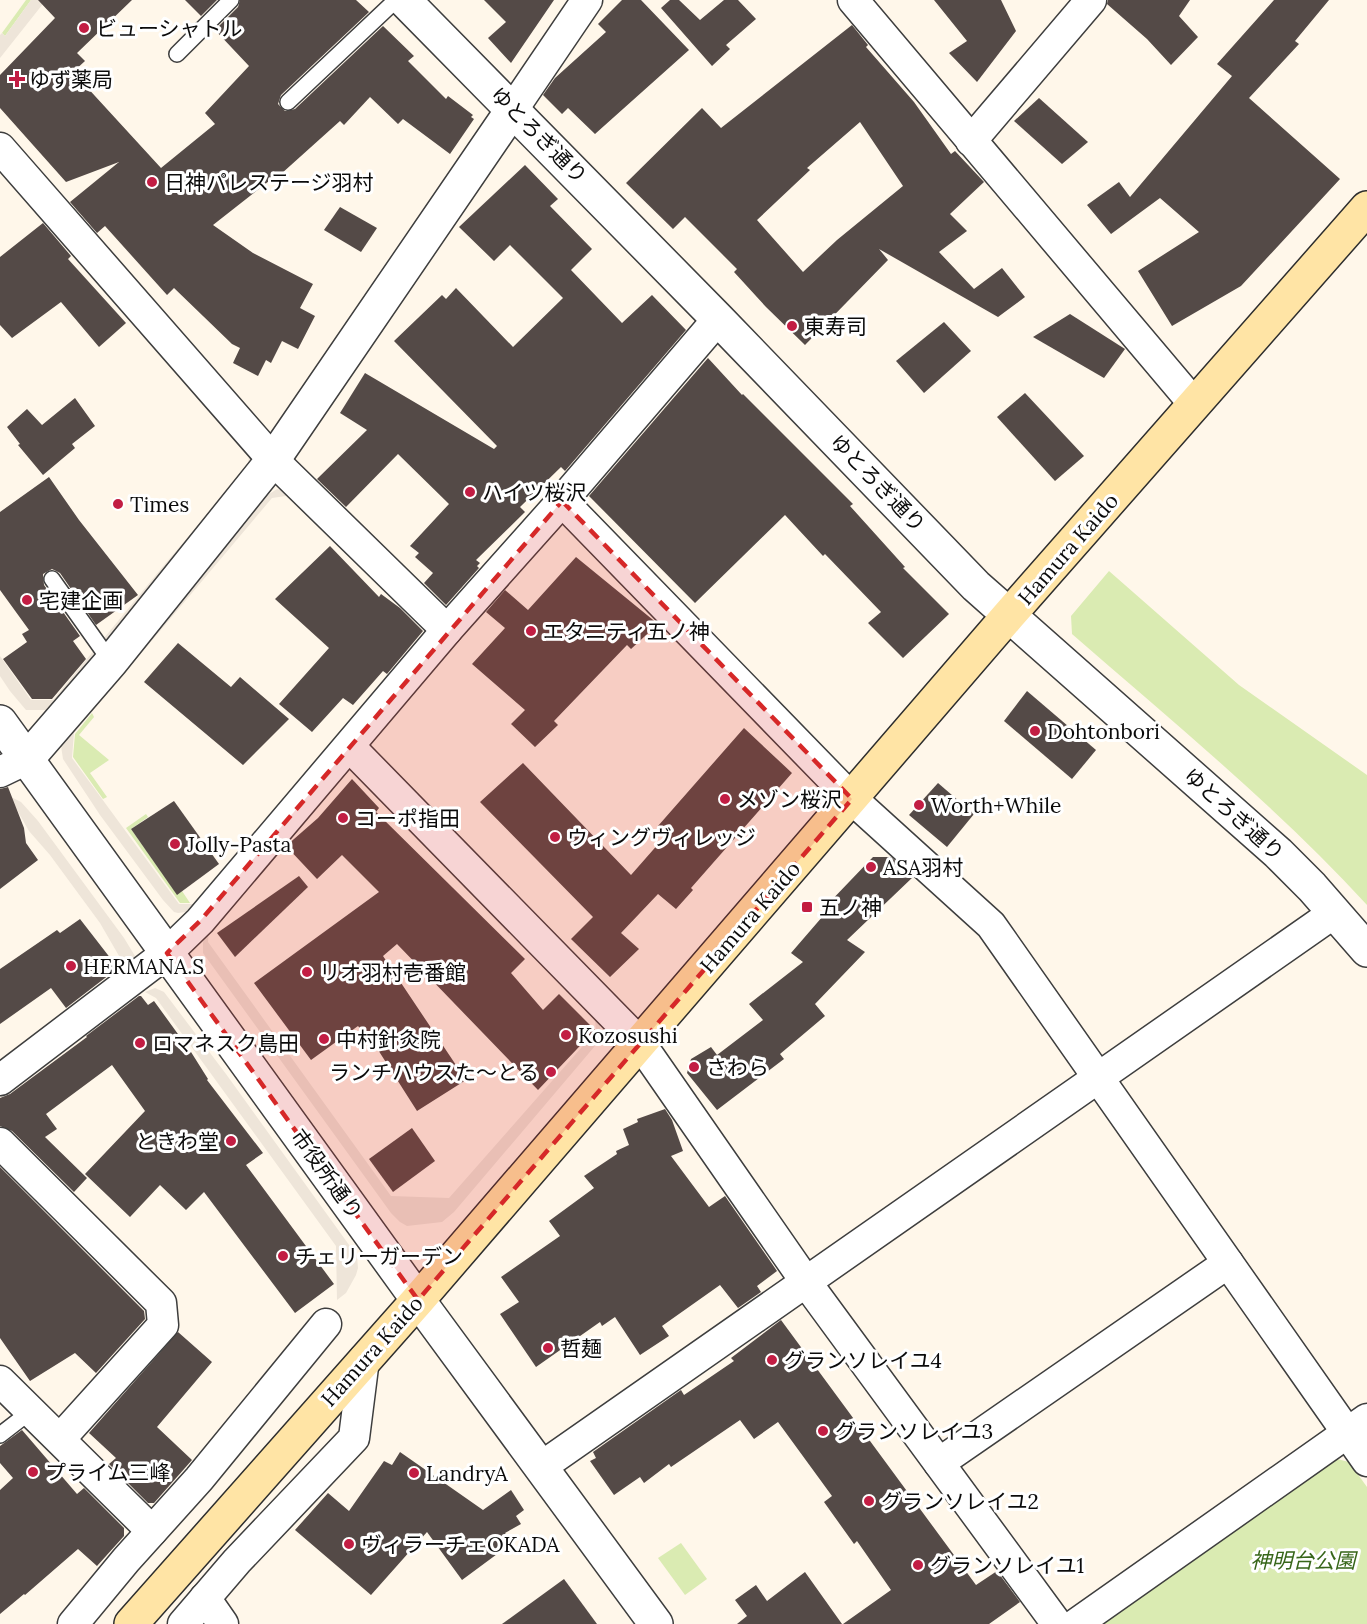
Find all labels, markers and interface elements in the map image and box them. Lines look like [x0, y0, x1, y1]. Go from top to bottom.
place label: ビューシャトル [96, 15, 243, 42]
marker: ビューシャトル [77, 21, 91, 35]
place label: ゆず薬局 [29, 66, 113, 93]
marker: ゆず薬局 [10, 72, 24, 86]
street label: ゆとろぎ通り [485, 81, 593, 189]
place label: 日神パレステージ羽村 [164, 169, 374, 196]
marker: 日神パレステージ羽村 [145, 175, 159, 189]
place label: 東寿司 [804, 313, 867, 340]
marker: 東寿司 [785, 319, 799, 333]
street label: ゆとろぎ通り [825, 428, 931, 538]
place label: ハイツ桜沢 [482, 479, 587, 506]
marker: ハイツ桜沢 [463, 485, 477, 499]
street label: Hamura Kaido [1012, 487, 1124, 611]
place label: Times [130, 491, 189, 518]
marker: Times [111, 497, 125, 511]
place label: 宅建企画 [39, 587, 123, 614]
marker: 宅建企画 [20, 593, 34, 607]
place label: エタニティ五ノ神 [543, 618, 710, 645]
marker: エタニティ五ノ神 [524, 624, 538, 638]
place label: Dohtonbori [1047, 718, 1160, 745]
marker: Dohtonbori [1028, 724, 1042, 738]
street label: ゆとろぎ通り [1178, 762, 1290, 866]
place label: メゾン桜沢 [737, 786, 842, 813]
marker: メゾン桜沢 [718, 792, 732, 806]
place label: Worth+While [931, 792, 1061, 819]
marker: Worth+While [912, 798, 926, 812]
place label: コーポ指田 [355, 805, 460, 832]
marker: コーポ指田 [336, 811, 350, 825]
place label: ウィングヴィレッジ [567, 824, 756, 851]
marker: ウィングヴィレッジ [548, 830, 562, 844]
place label: Jolly-Pasta [186, 831, 292, 858]
marker: Jolly-Pasta [168, 837, 182, 851]
place label: ASA羽村 [882, 854, 963, 881]
street label: Hamura Kaido [694, 855, 806, 979]
marker: ASA羽村 [864, 860, 878, 874]
place label: 五ノ神 [819, 894, 882, 921]
marker: 五ノ神 [800, 900, 814, 914]
place label: HERMANA.S [83, 953, 204, 980]
marker: HERMANA.S [64, 959, 78, 973]
place label: リオ羽村壱番館 [319, 959, 466, 986]
marker: リオ羽村壱番館 [300, 965, 314, 979]
place label: Kozosushi [578, 1022, 678, 1049]
place label: 中村針灸院 [336, 1026, 441, 1053]
marker: Kozosushi [559, 1028, 573, 1042]
place label: ロマネスク島田 [152, 1030, 299, 1057]
marker: 中村針灸院 [317, 1032, 331, 1046]
marker: ロマネスク島田 [133, 1036, 147, 1050]
place label: さわら [706, 1054, 769, 1081]
place label: ランチハウスた〜とる [329, 1059, 539, 1086]
marker: さわら [687, 1060, 701, 1074]
marker: ランチハウスた〜とる [544, 1065, 558, 1079]
street label: 市役所通り [285, 1124, 369, 1224]
place label: ときわ堂 [135, 1128, 219, 1155]
marker: ときわ堂 [224, 1134, 238, 1148]
place label: チェリーガーデン [295, 1243, 463, 1270]
marker: チェリーガーデン [276, 1249, 290, 1263]
street label: Hamura Kaido [315, 1290, 429, 1412]
place label: 哲麺 [560, 1335, 602, 1362]
marker: 哲麺 [541, 1341, 555, 1355]
place label: グランソレイユ4 [784, 1347, 942, 1374]
marker: グランソレイユ4 [765, 1353, 779, 1367]
place label: グランソレイユ3 [835, 1418, 993, 1445]
marker: グランソレイユ3 [816, 1424, 830, 1438]
place label: プライム三峰 [45, 1459, 171, 1486]
place label: LandryA [426, 1460, 508, 1487]
marker: プライム三峰 [26, 1465, 40, 1479]
marker: LandryA [407, 1466, 421, 1480]
place label: グランソレイユ2 [881, 1488, 1039, 1515]
marker: グランソレイユ2 [862, 1494, 876, 1508]
place label: ヴィラーチェOKADA [361, 1531, 560, 1558]
marker: ヴィラーチェOKADA [342, 1537, 356, 1551]
park label: 神明台公園 [1251, 1547, 1358, 1574]
place label: グランソレイユ1 [930, 1552, 1084, 1579]
marker: グランソレイユ1 [911, 1558, 925, 1572]

